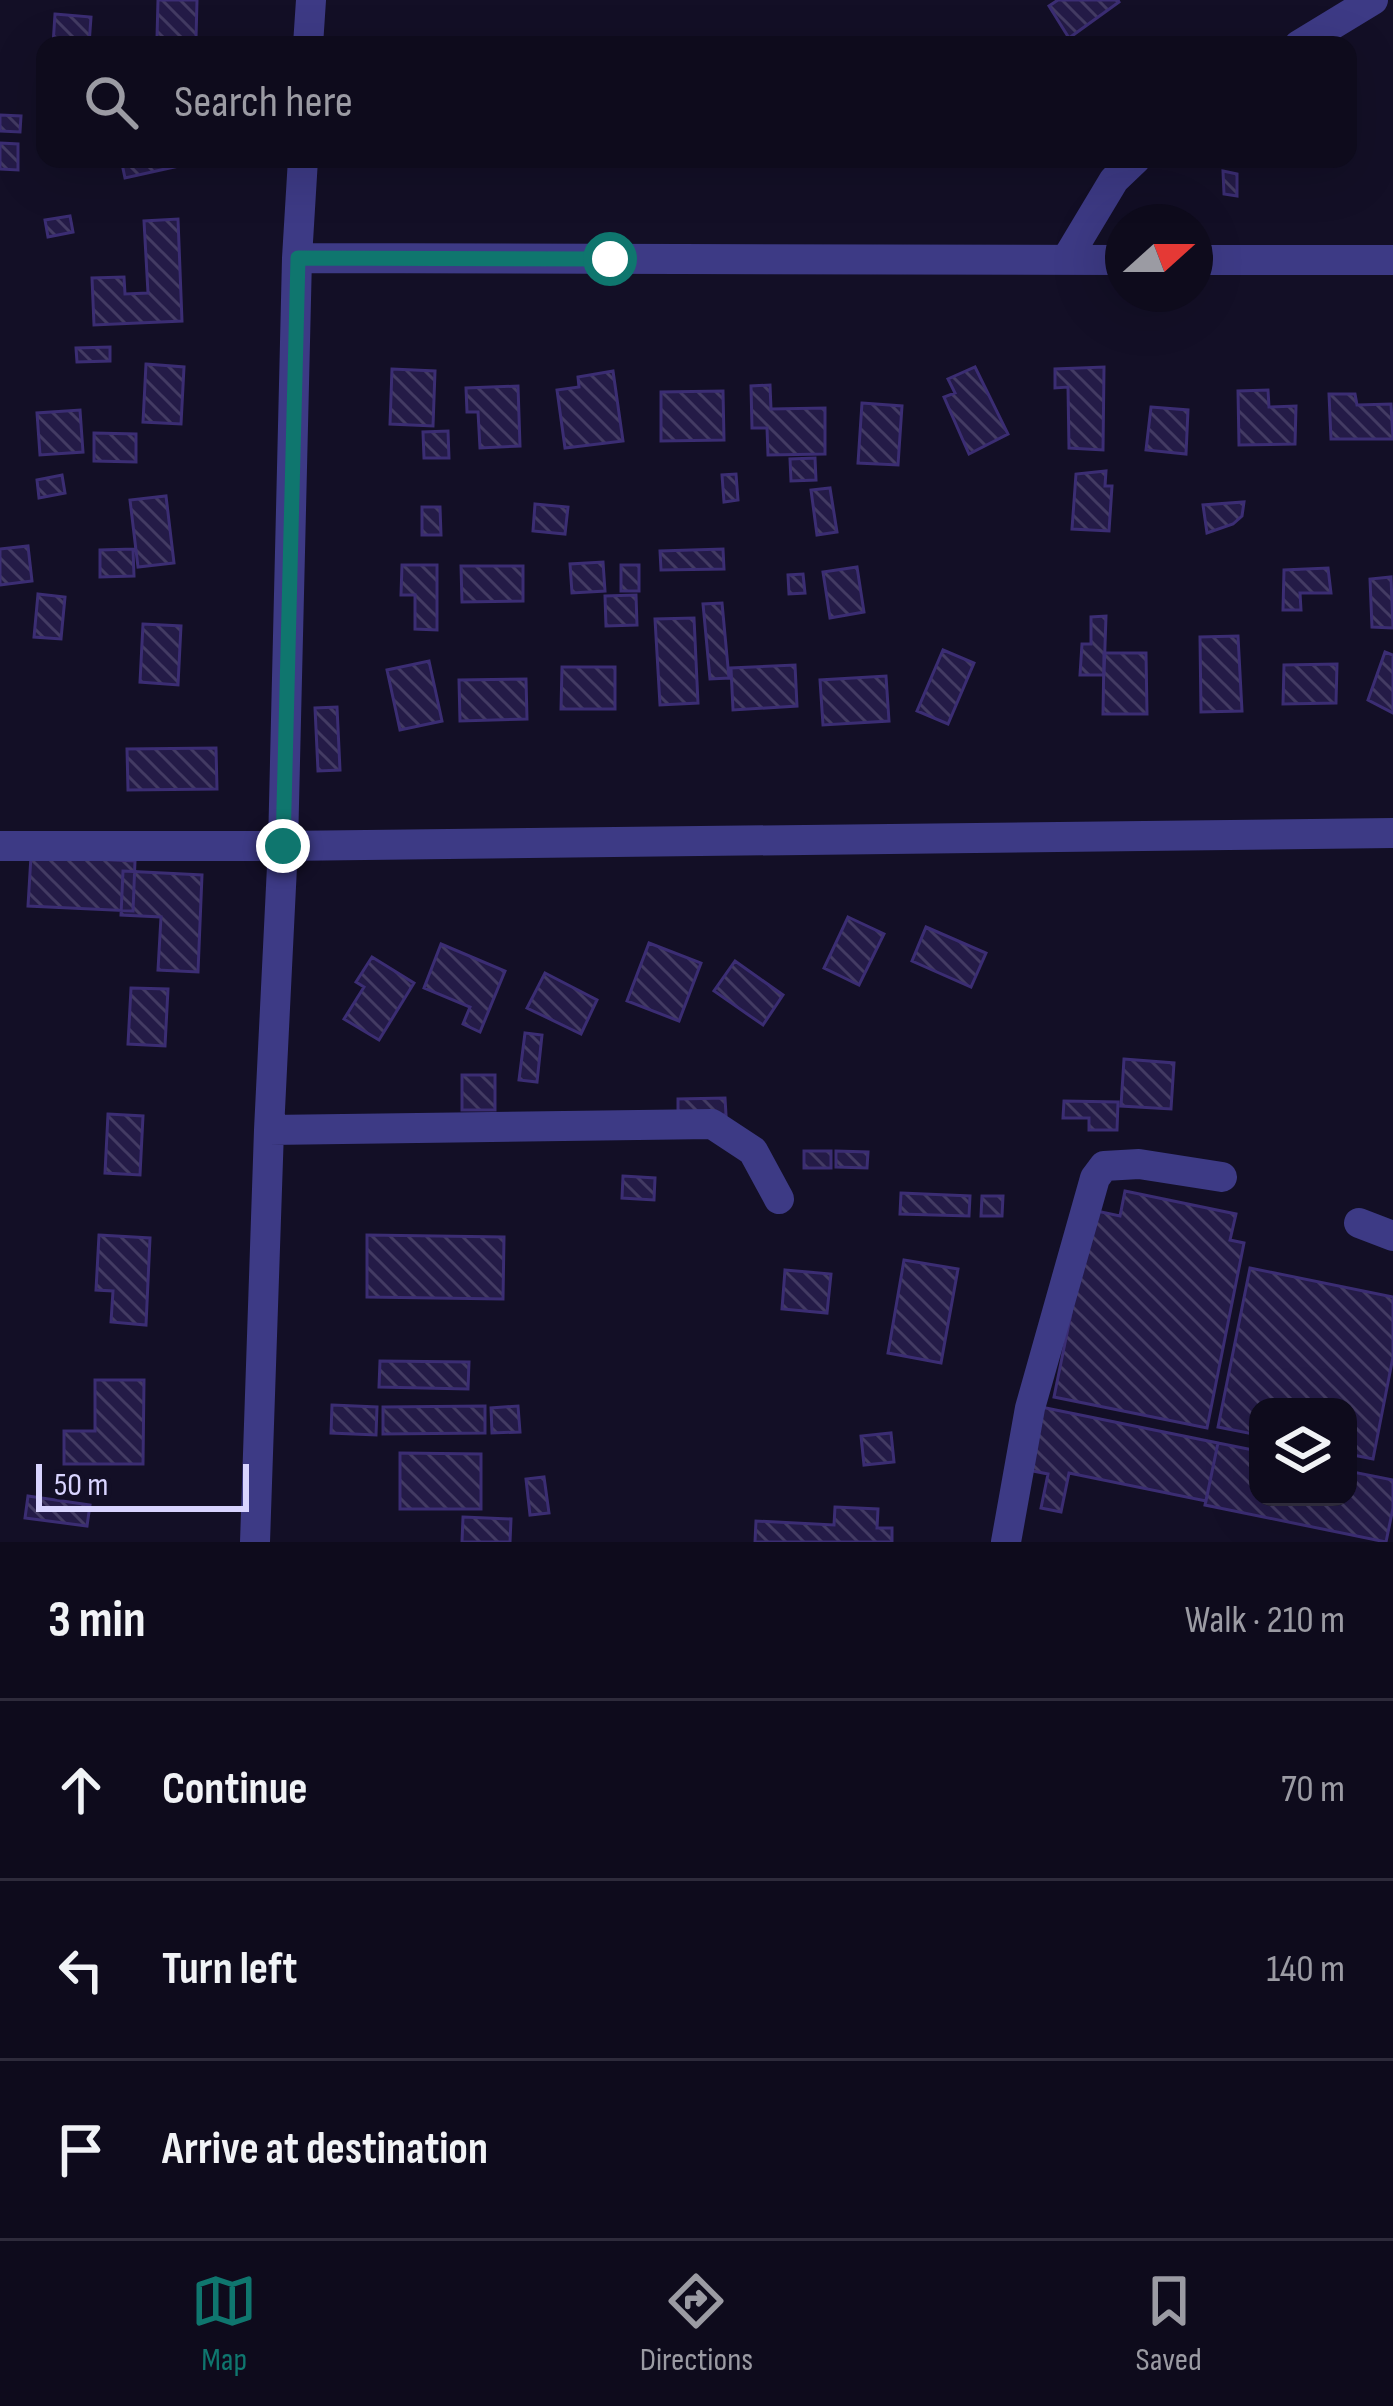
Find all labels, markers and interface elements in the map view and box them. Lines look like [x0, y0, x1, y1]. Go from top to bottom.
search box [36, 36, 1357, 168]
icon: search [78, 69, 144, 135]
text: Search here [174, 75, 353, 130]
north arrow [1105, 204, 1213, 312]
route start [583, 232, 637, 286]
route end [256, 819, 310, 873]
map controls [1249, 1398, 1357, 1506]
button: layers [1249, 1398, 1357, 1506]
scale bar [36, 1458, 249, 1511]
text: 50 m [54, 1465, 108, 1505]
text: 3 min [48, 1590, 146, 1651]
text: Walk · 210 m [1185, 1597, 1345, 1644]
icon: ahead [48, 1757, 114, 1823]
text: Continue [162, 1762, 308, 1817]
text: 70 m [1281, 1766, 1345, 1813]
icon: left [48, 1937, 114, 2003]
text: Turn left [162, 1942, 297, 1997]
text: 140 m [1266, 1946, 1345, 1993]
icon: arrive [48, 2117, 114, 2183]
text: Arrive at destination [162, 2122, 488, 2177]
tab: Map [191, 2268, 257, 2380]
tab: Directions [640, 2268, 753, 2380]
tab: Saved [1136, 2268, 1202, 2380]

